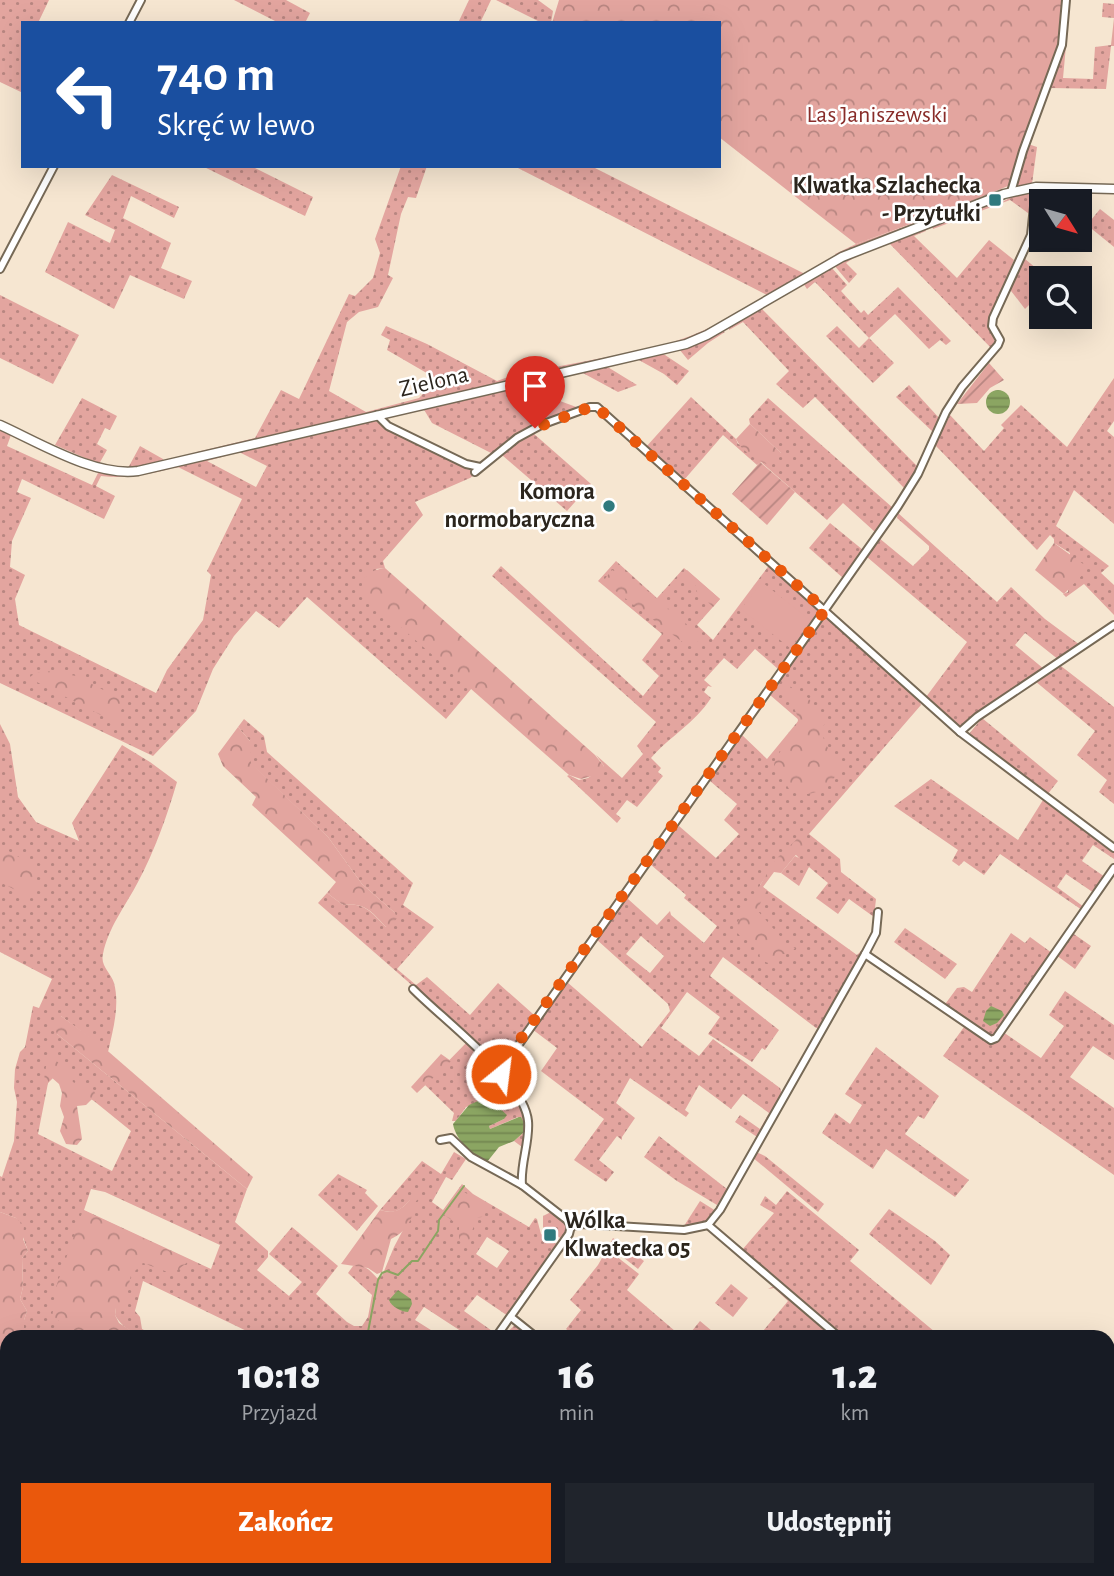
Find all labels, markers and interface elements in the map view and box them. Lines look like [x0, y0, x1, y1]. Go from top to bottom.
icon: left [42, 49, 133, 140]
text: 740 m [157, 51, 275, 100]
park label: Las Janiszewski [806, 103, 948, 127]
text: Skręć w lewo [157, 109, 315, 141]
place label: Klwatka Szlachecka - Przytułki [792, 174, 981, 226]
north arrow [1029, 189, 1092, 252]
map controls [1029, 189, 1092, 329]
marker: Klwatka Szlachecka - Przytułki [987, 192, 1003, 208]
button: search [1029, 266, 1092, 329]
pin [505, 356, 565, 428]
street label: Zielona [397, 362, 471, 402]
icon: arrive [516, 367, 554, 405]
place label: Komora normobaryczna [444, 480, 595, 532]
marker: Komora normobaryczna [601, 498, 617, 514]
position arrow [464, 1037, 538, 1111]
place label: Wólka Klwatecka 05 [564, 1209, 690, 1261]
marker: Wólka Klwatecka 05 [542, 1227, 558, 1243]
text: 10:18 [238, 1354, 321, 1396]
text: 16 [559, 1354, 595, 1396]
text: 1.2 [832, 1354, 877, 1396]
text: Przyjazd [241, 1402, 317, 1425]
text: min [559, 1402, 595, 1425]
text: km [840, 1402, 869, 1425]
button: Zakończ [21, 1483, 551, 1563]
button: Udostępnij [565, 1483, 1094, 1563]

